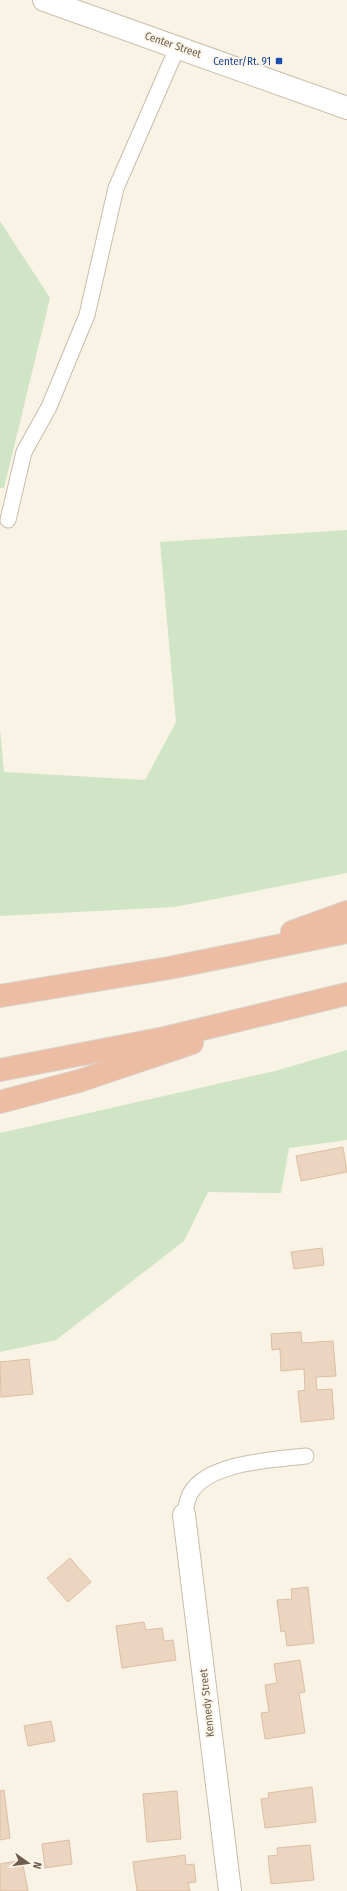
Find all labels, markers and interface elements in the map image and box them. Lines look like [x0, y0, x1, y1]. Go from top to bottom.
street label: Center Street [143, 29, 203, 61]
place label: Center/Rt. 91 [213, 55, 271, 68]
marker: Center/Rt. 91 [274, 56, 284, 66]
street label: Kennedy Street [197, 1668, 217, 1738]
north arrow [8, 1843, 48, 1883]
text: N [30, 1861, 44, 1870]

